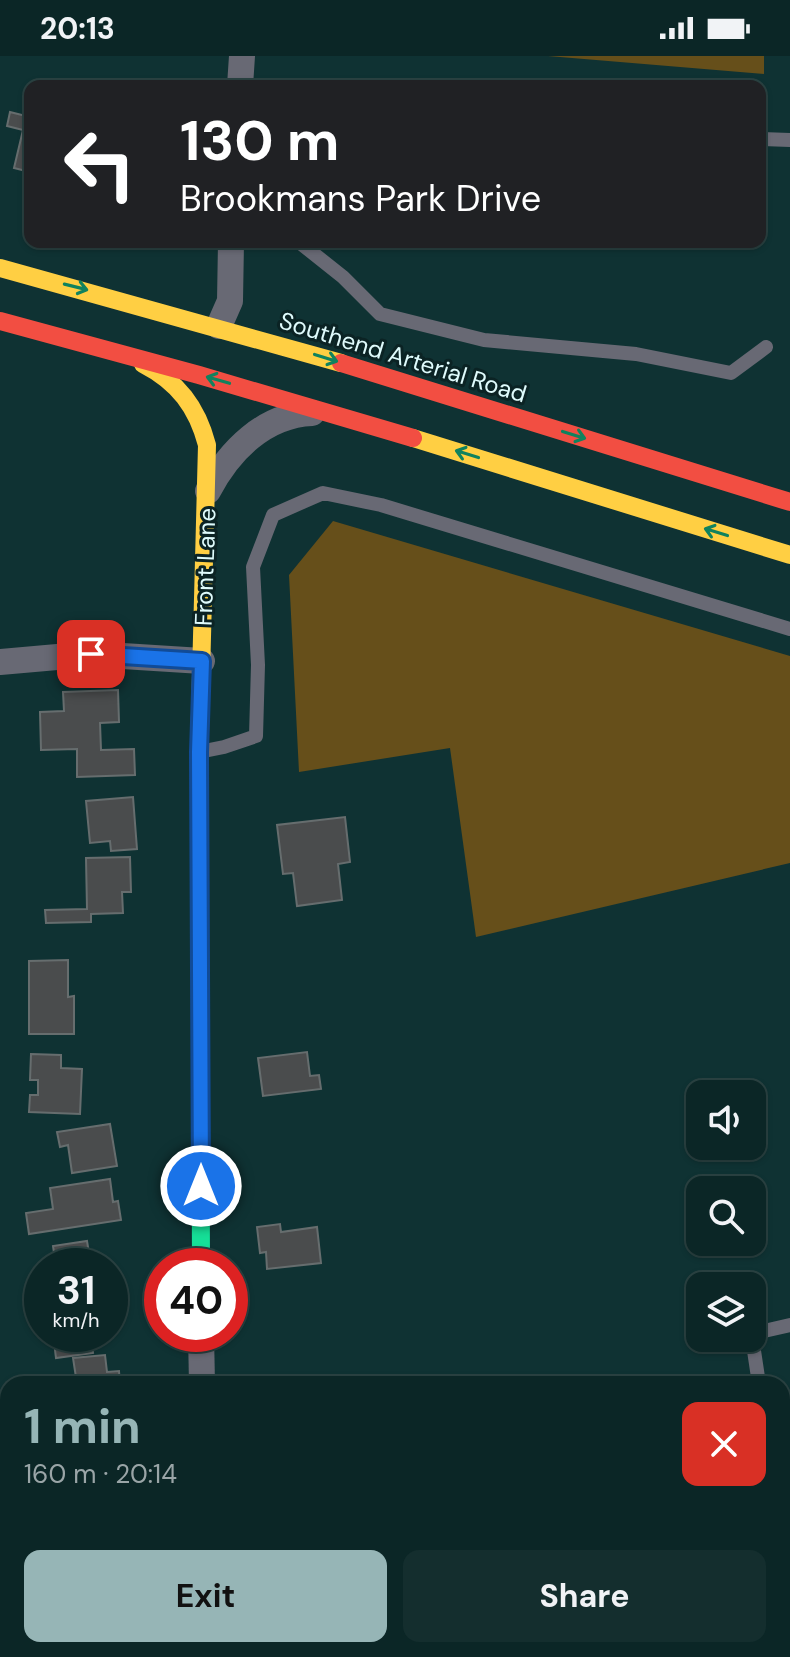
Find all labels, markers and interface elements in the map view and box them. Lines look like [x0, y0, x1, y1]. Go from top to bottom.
text: 20:13 [40, 9, 115, 48]
text: 130 m [180, 104, 339, 177]
icon: left [48, 112, 152, 216]
text: Brookmans Park Drive [180, 175, 541, 222]
one-way arrow [62, 280, 88, 295]
street label: Southend Arterial Road [276, 305, 530, 409]
one-way arrow [312, 351, 338, 366]
one-way arrow [206, 371, 232, 386]
one-way arrow [561, 429, 586, 443]
one-way arrow [455, 446, 481, 461]
street label: Front Lane [187, 507, 223, 627]
one-way arrow [703, 523, 728, 538]
pin [57, 620, 125, 688]
icon: arrive [69, 632, 113, 676]
map controls [686, 1080, 766, 1352]
button: sound [686, 1080, 766, 1160]
position arrow [159, 1144, 243, 1228]
button: search [686, 1176, 766, 1256]
speed limit sign: 40 [144, 1248, 248, 1352]
text: 31 [57, 1264, 95, 1316]
button: layers [686, 1272, 766, 1352]
text: km/h [52, 1307, 100, 1333]
text: 1 min [24, 1395, 141, 1458]
button: close [682, 1402, 766, 1486]
text: 160 m · 20:14 [24, 1457, 177, 1491]
button: Exit [24, 1550, 387, 1642]
button: Share [403, 1550, 766, 1642]

